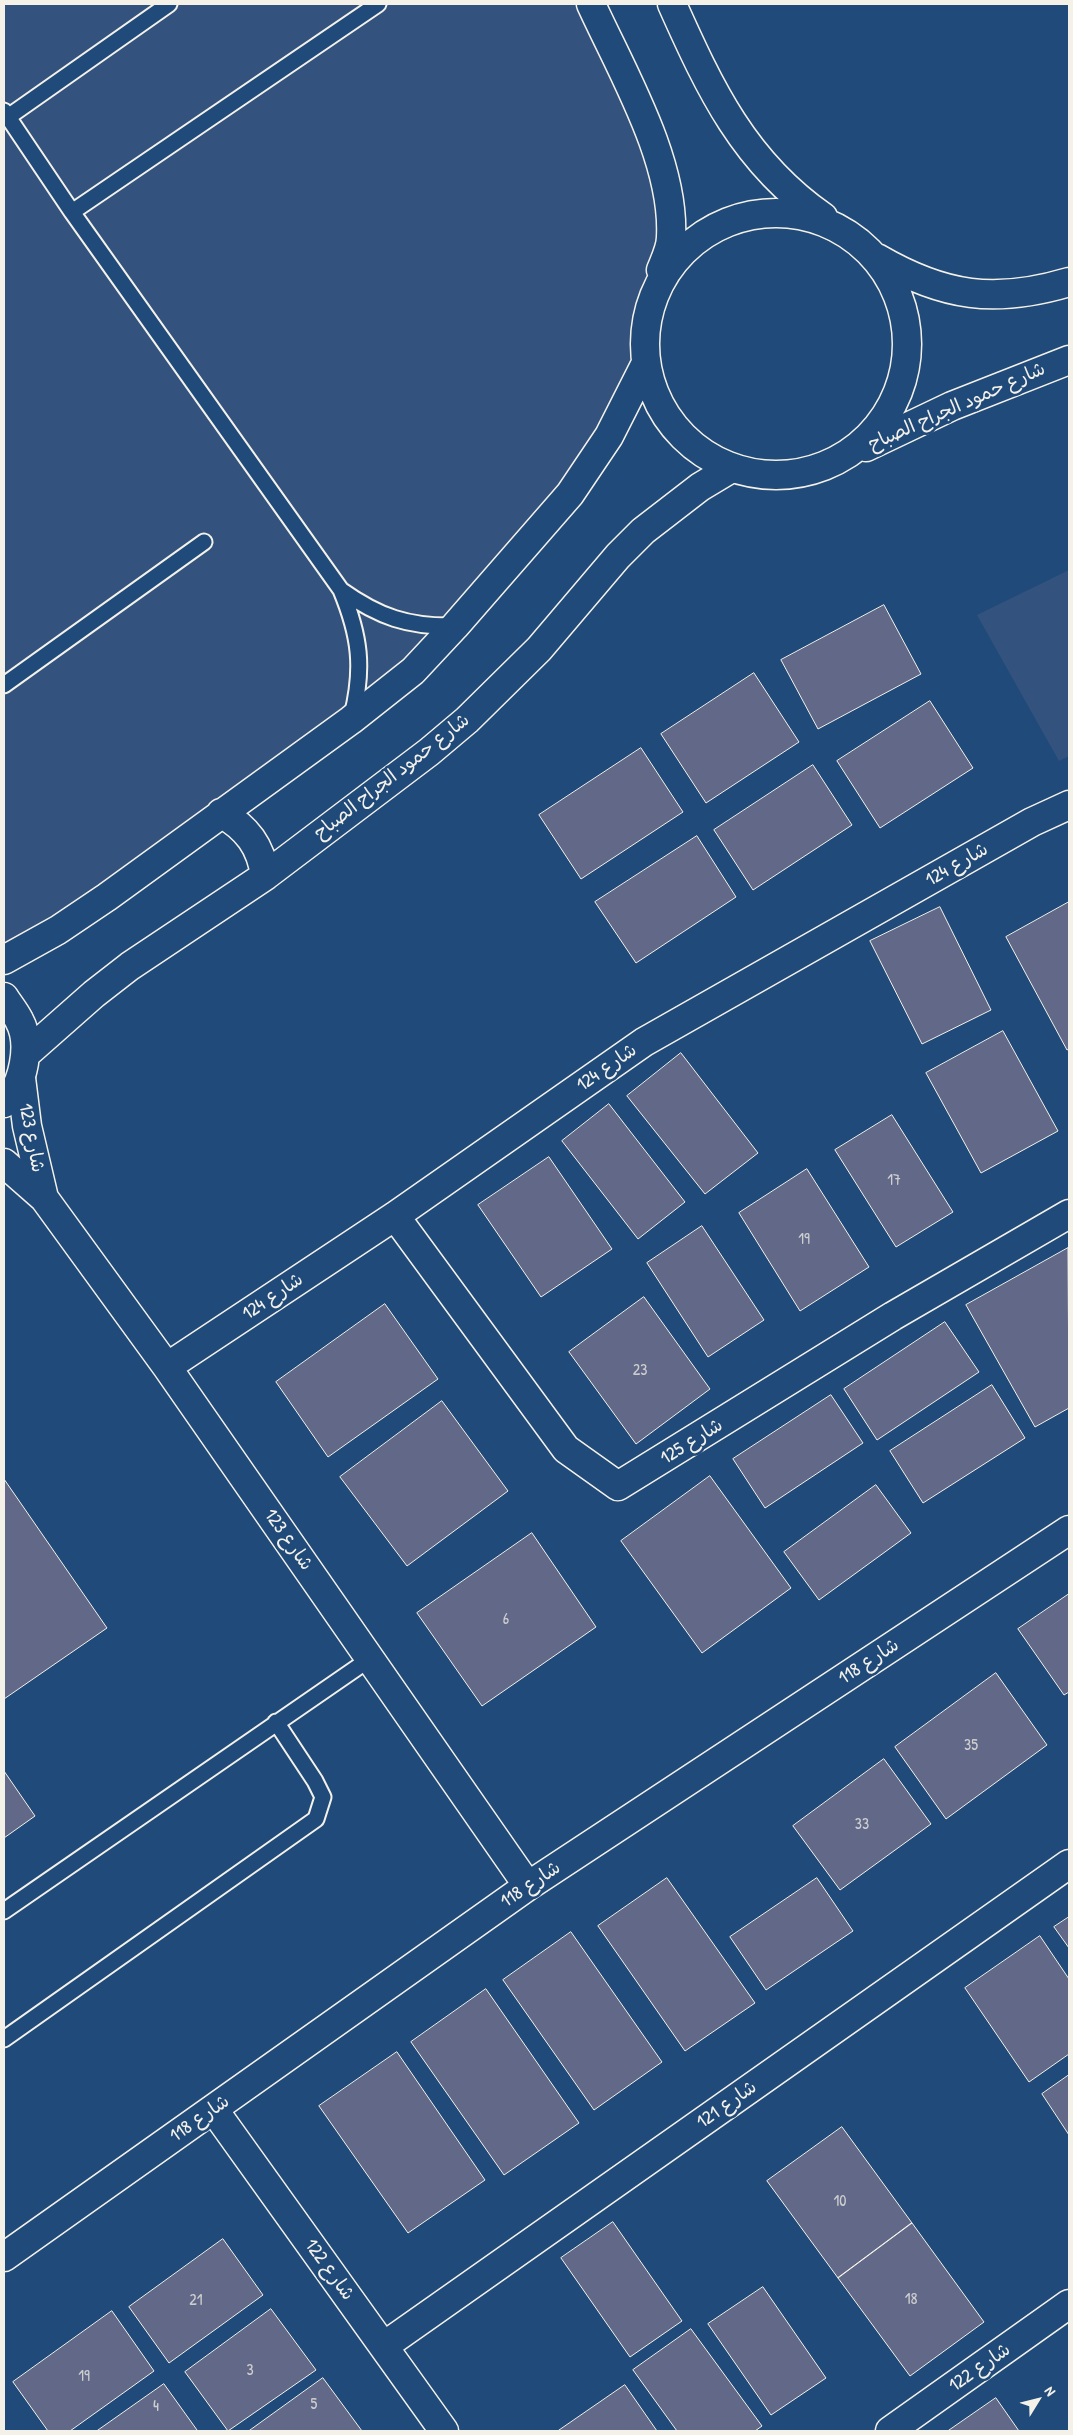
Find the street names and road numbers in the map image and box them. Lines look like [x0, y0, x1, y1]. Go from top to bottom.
street label: شارع حمود الجراح الصباح [865, 358, 1049, 456]
street label: شارع حمود الجراح الصباح [310, 709, 474, 845]
street label: شارع 124 [922, 838, 992, 892]
street label: شارع 124 [572, 1039, 642, 1097]
street label: شارع 123 [13, 1102, 49, 1174]
street label: شارع 124 [238, 1268, 308, 1326]
street label: شارع 125 [657, 1414, 727, 1470]
street label: شارع 123 [259, 1505, 317, 1575]
street label: شارع 118 [834, 1634, 904, 1690]
street label: شارع 118 [497, 1857, 565, 1913]
street label: شارع 121 [693, 2076, 761, 2134]
street label: شارع 118 [166, 2090, 234, 2148]
street label: شارع 122 [299, 2235, 359, 2305]
street label: شارع 122 [945, 2339, 1015, 2397]

